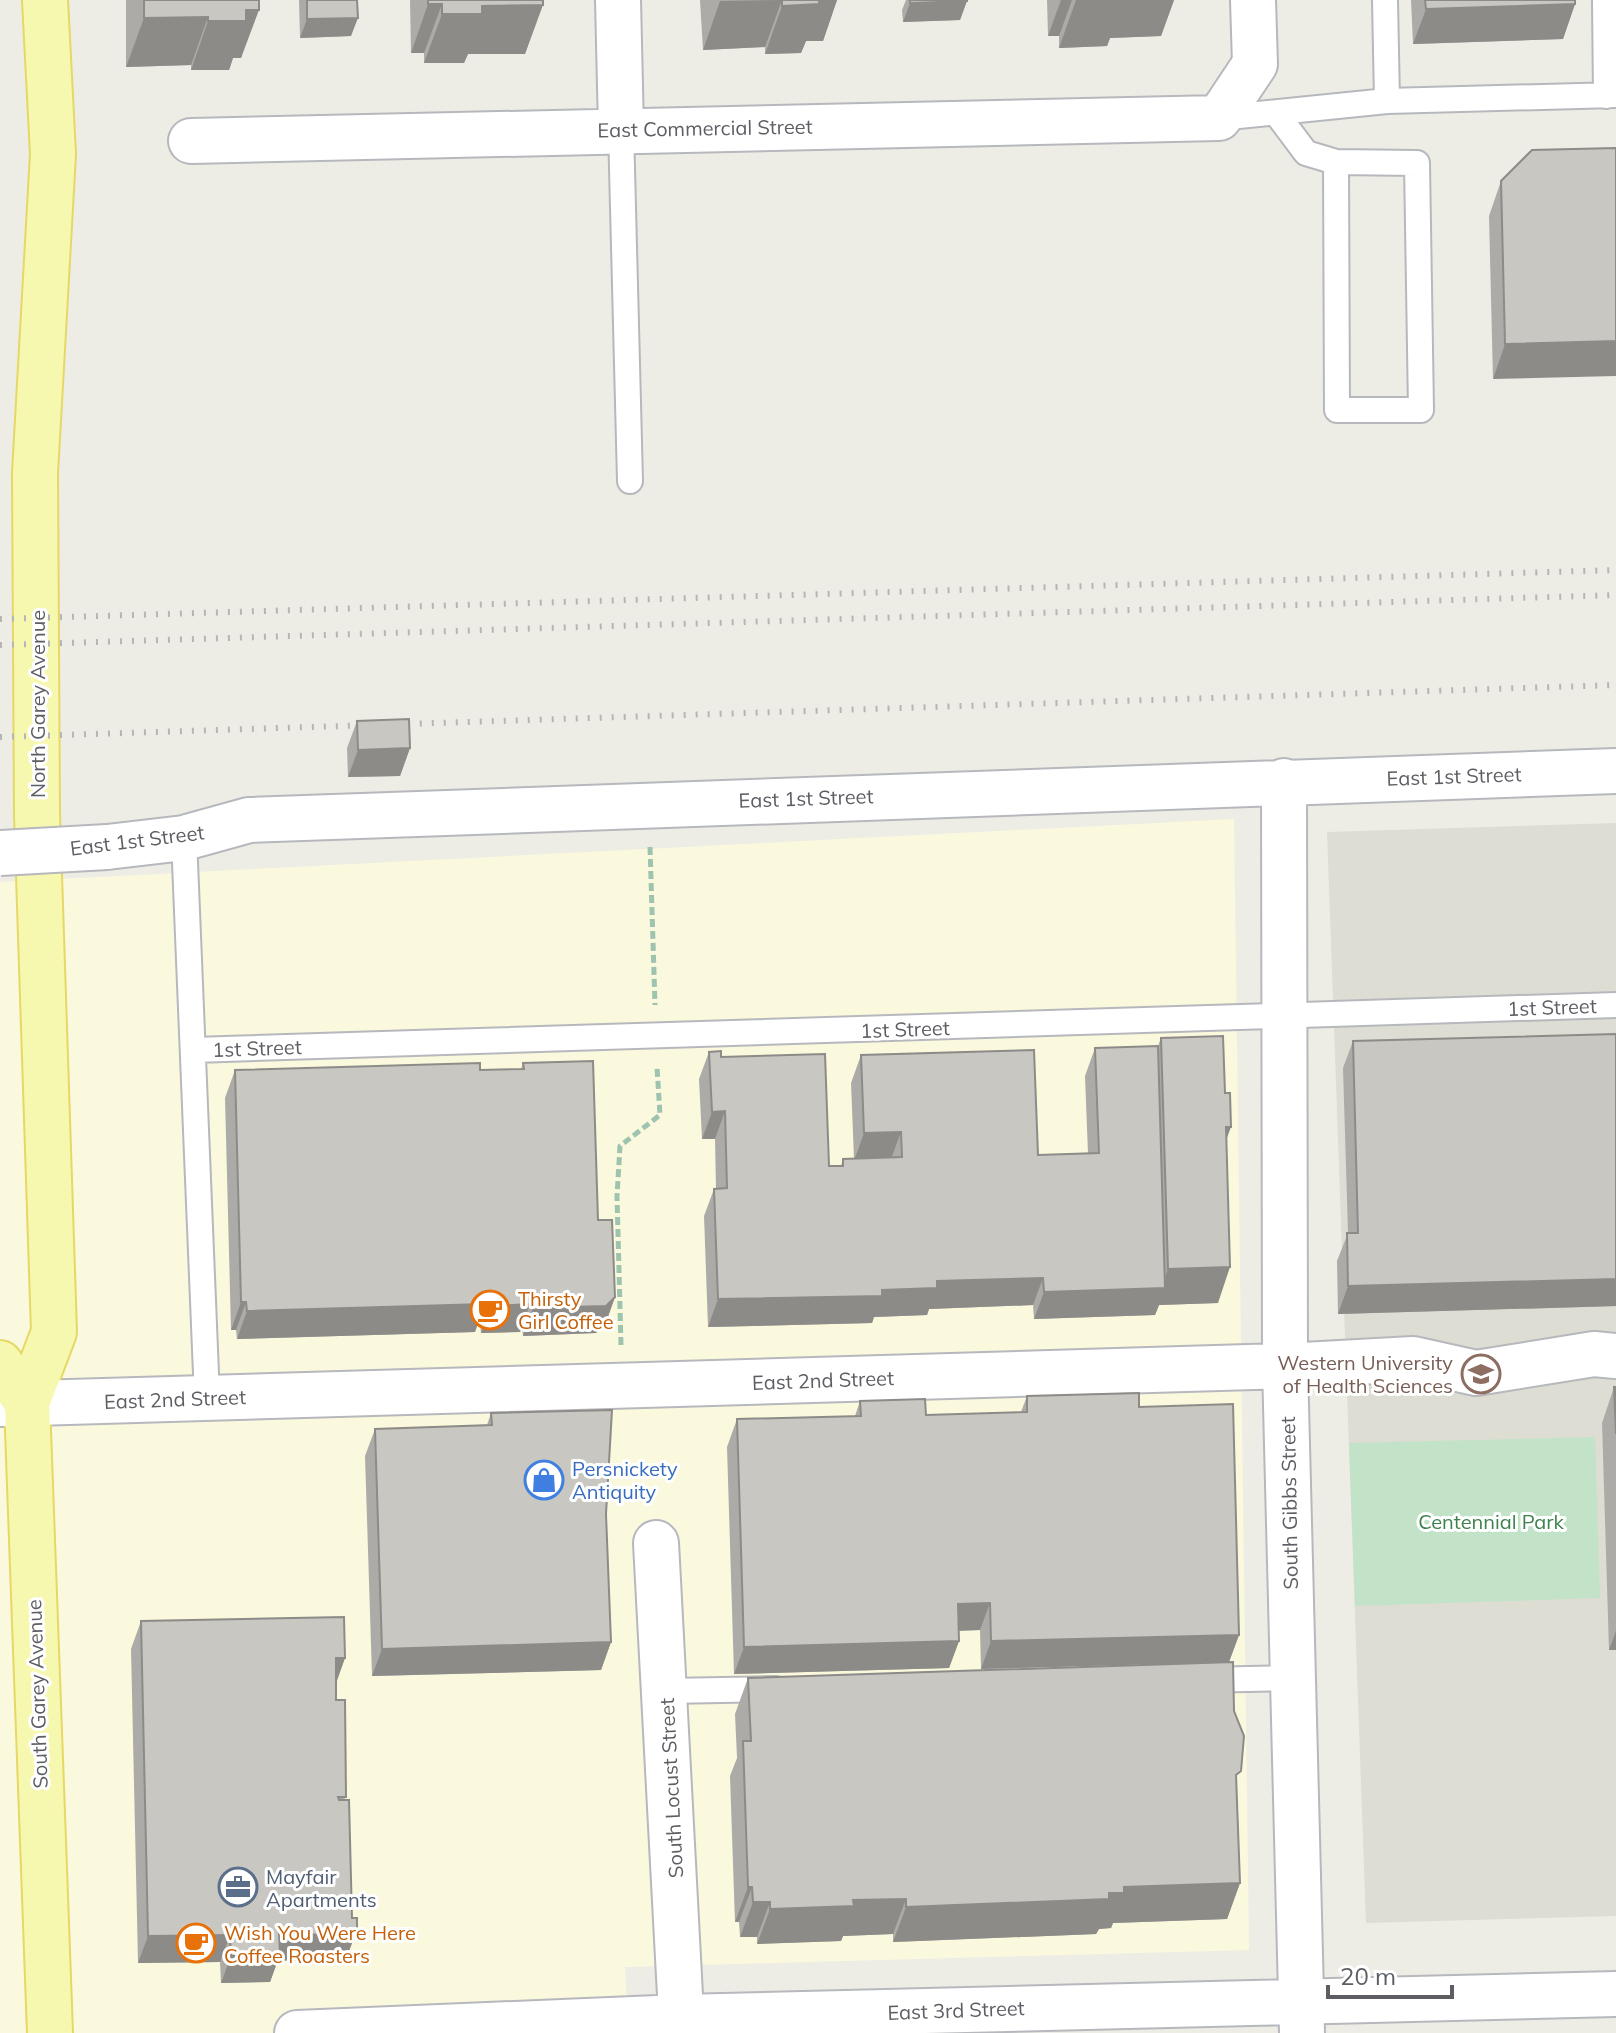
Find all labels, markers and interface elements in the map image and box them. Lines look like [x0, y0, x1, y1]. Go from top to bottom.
street label: East Commercial Street [597, 114, 813, 142]
street label: North Garey Avenue [25, 610, 50, 798]
street label: East 1st Street [1386, 761, 1522, 791]
street label: East 1st Street [738, 783, 874, 813]
street label: East 1st Street [68, 819, 206, 861]
street label: 1st Street [1507, 993, 1597, 1021]
street label: 1st Street [860, 1015, 950, 1043]
street label: 1st Street [212, 1034, 302, 1062]
place label: Thirsty Girl Coffee [518, 1286, 614, 1334]
cafe icon: Thirsty Girl Coffee [469, 1289, 511, 1331]
place label: Western University of Health Sciences [1277, 1350, 1453, 1398]
school or university icon: Western University of Health Sciences [1460, 1353, 1502, 1395]
street label: East 2nd Street [752, 1365, 894, 1395]
street label: East 2nd Street [104, 1384, 246, 1414]
street label: South Gibbs Street [1275, 1416, 1303, 1590]
place label: Persnickety Antiquity [572, 1456, 678, 1504]
shop icon: Persnickety Antiquity [523, 1459, 565, 1501]
park label: Centennial Park [1418, 1509, 1565, 1534]
street label: South Garey Avenue [21, 1599, 53, 1789]
street label: South Locust Street [654, 1697, 688, 1879]
place label: Mayfair Apartments [266, 1864, 377, 1912]
office icon: Mayfair Apartments [217, 1866, 259, 1908]
place label: Wish You Were Here Coffee Roasters [224, 1920, 416, 1968]
cafe icon: Wish You Were Here Coffee Roasters [175, 1922, 217, 1964]
scale bar [1328, 1949, 1452, 1999]
text: 20 m [1340, 1961, 1396, 1991]
street label: East 3rd Street [887, 1995, 1025, 2025]

